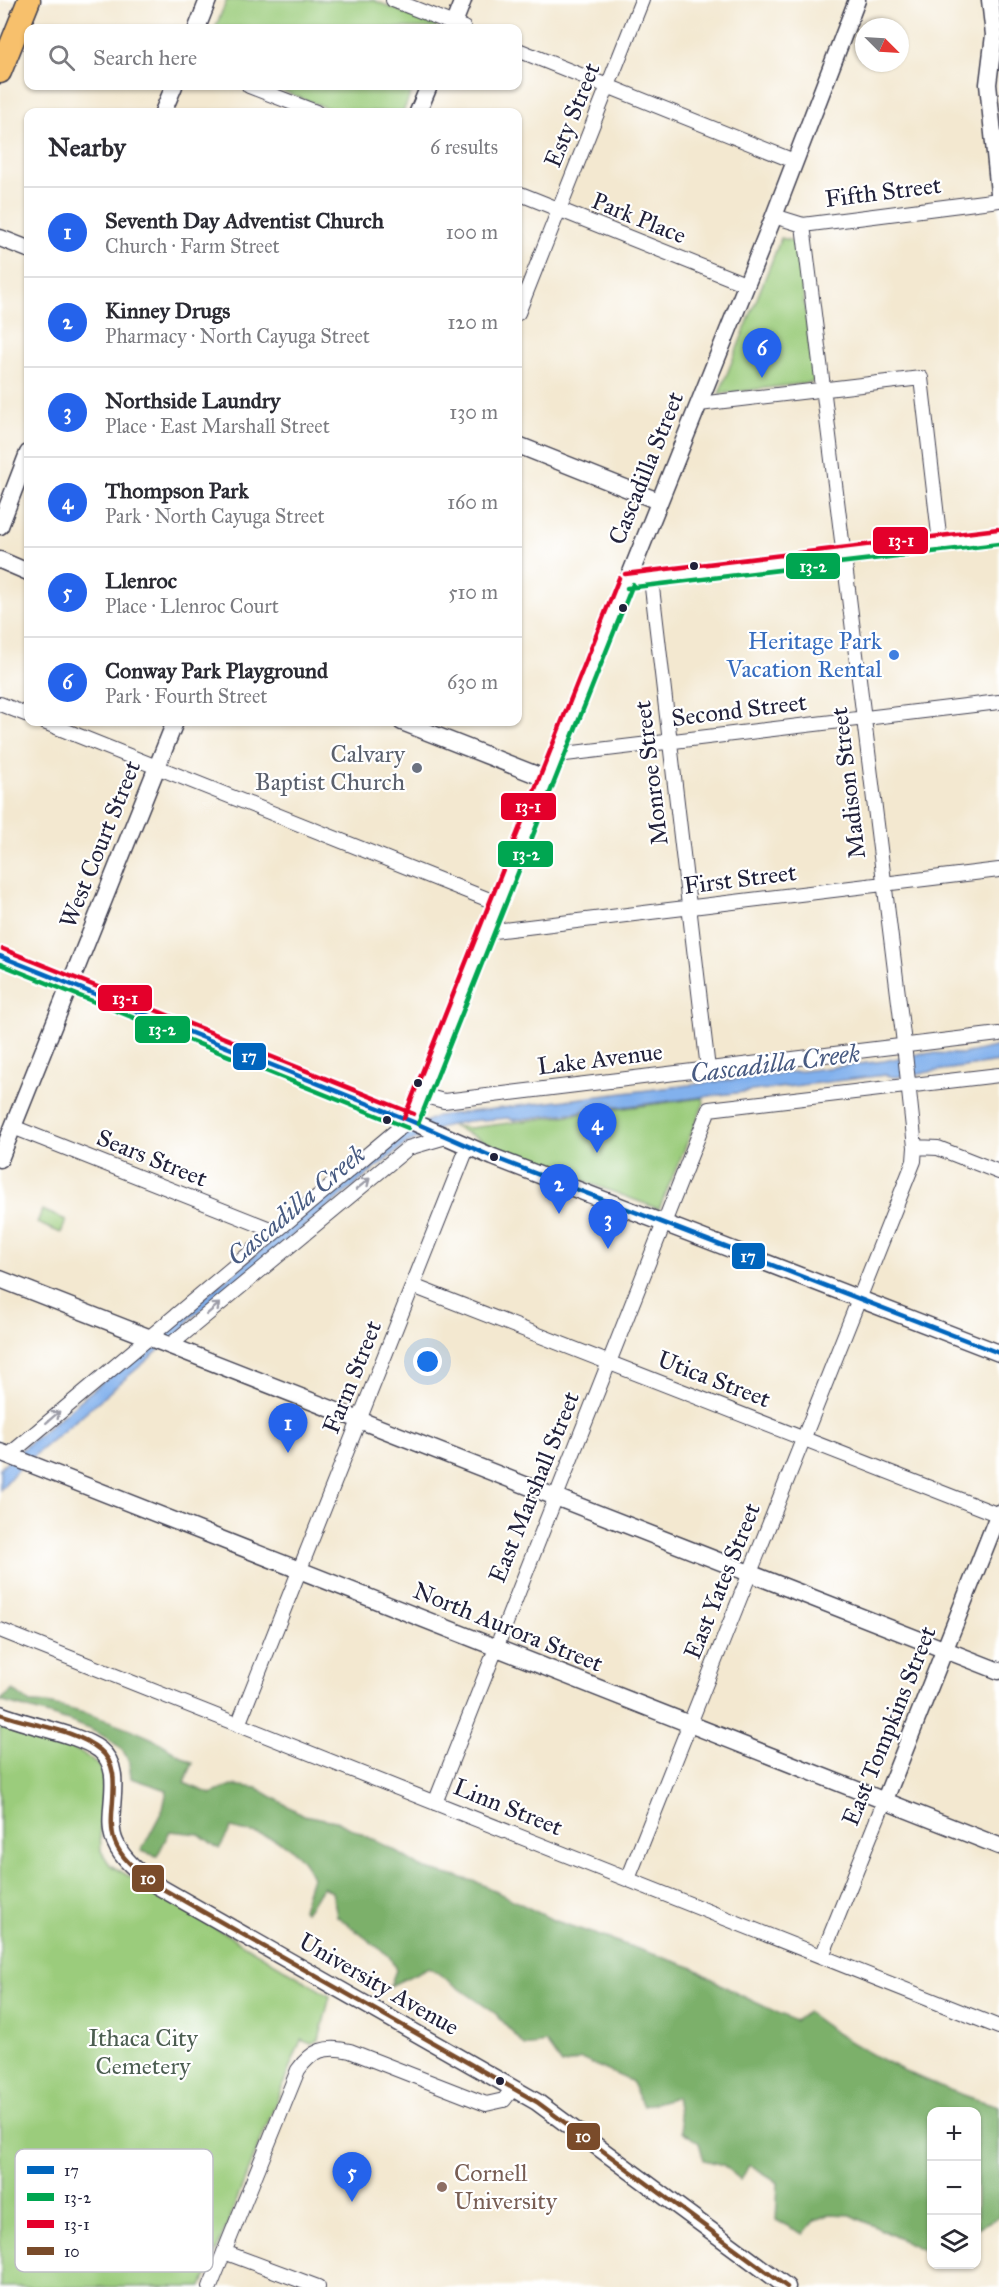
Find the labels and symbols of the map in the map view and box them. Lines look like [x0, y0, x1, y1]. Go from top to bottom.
north arrow [855, 18, 909, 72]
street label: Esty Street [537, 58, 607, 172]
street label: Fifth Street [823, 170, 943, 214]
street label: Park Place [587, 186, 691, 250]
pin: 6 [742, 328, 782, 378]
street label: Cascadilla Street [602, 387, 690, 549]
line badge: 13-1 [872, 526, 929, 555]
text: 13-1 [888, 531, 914, 551]
line badge: 13-2 [785, 552, 841, 580]
text: 13-2 [799, 557, 828, 577]
unlabelled marker [688, 560, 700, 572]
unlabelled marker [617, 602, 629, 614]
place label: Heritage Park Vacation Rental [726, 626, 883, 684]
marker: Heritage Park Vacation Rental [887, 648, 901, 662]
street label: Second Street [670, 687, 809, 733]
street label: Monroe Street [627, 698, 675, 847]
street label: Madison Street [824, 705, 872, 860]
place label: Calvary Baptist Church [255, 739, 406, 797]
street label: West Court Street [53, 755, 147, 932]
marker: Calvary Baptist Church [410, 761, 424, 775]
line badge: 13-1 [500, 792, 557, 821]
text: 13-1 [515, 797, 541, 817]
line badge: 13-2 [497, 840, 554, 868]
text: 13-2 [512, 845, 541, 865]
street label: First Street [682, 857, 799, 901]
line badge: 13-1 [97, 984, 153, 1012]
text: 13-1 [112, 989, 138, 1009]
line badge: 13-2 [134, 1015, 191, 1044]
text: 13-2 [148, 1020, 177, 1040]
street label: Lake Avenue [536, 1036, 664, 1082]
water label: Cascadilla Creek [688, 1037, 862, 1089]
line badge: 17 [232, 1042, 267, 1071]
text: 17 [242, 1047, 257, 1066]
unlabelled marker [412, 1077, 424, 1089]
pin: 4 [578, 1104, 616, 1153]
unlabelled marker [381, 1114, 393, 1126]
street label: Sears Street [92, 1122, 212, 1194]
water label: Cascadilla Creek [220, 1138, 372, 1272]
unlabelled marker [488, 1151, 500, 1163]
pin: 2 [540, 1164, 578, 1214]
one-way arrow [355, 1177, 371, 1190]
pin: 3 [588, 1200, 628, 1249]
line badge: 17 [731, 1242, 766, 1270]
text: 17 [741, 1247, 756, 1266]
one-way arrow [205, 1302, 221, 1315]
street label: Farm Street [316, 1316, 388, 1438]
street label: Utica Street [653, 1344, 775, 1414]
your location [413, 1347, 442, 1376]
street label: East Marshall Street [482, 1387, 586, 1587]
pin: 1 [268, 1404, 308, 1453]
one-way arrow [45, 1410, 60, 1424]
street label: East Yates Street [677, 1498, 767, 1663]
street label: North Aurora Street [409, 1575, 608, 1679]
street label: East Tompkins Street [835, 1621, 943, 1830]
street label: Linn Street [449, 1772, 567, 1843]
line badge: 10 [131, 1864, 165, 1893]
text: 10 [140, 1869, 156, 1888]
street label: University Avenue [293, 1926, 465, 2042]
park label: Ithaca City Cemetery [88, 2023, 199, 2081]
unlabelled marker [494, 2075, 506, 2087]
line badge: 10 [566, 2122, 601, 2151]
text: 10 [575, 2127, 591, 2146]
legend [15, 2149, 213, 2272]
pin: 5 [332, 2152, 372, 2202]
place label: Cornell University [454, 2158, 558, 2216]
text: 17 [64, 2161, 79, 2180]
marker: Cornell University [435, 2180, 449, 2194]
text: 13-2 [64, 2188, 91, 2207]
text: 13-1 [64, 2215, 90, 2234]
text: 10 [64, 2242, 80, 2261]

